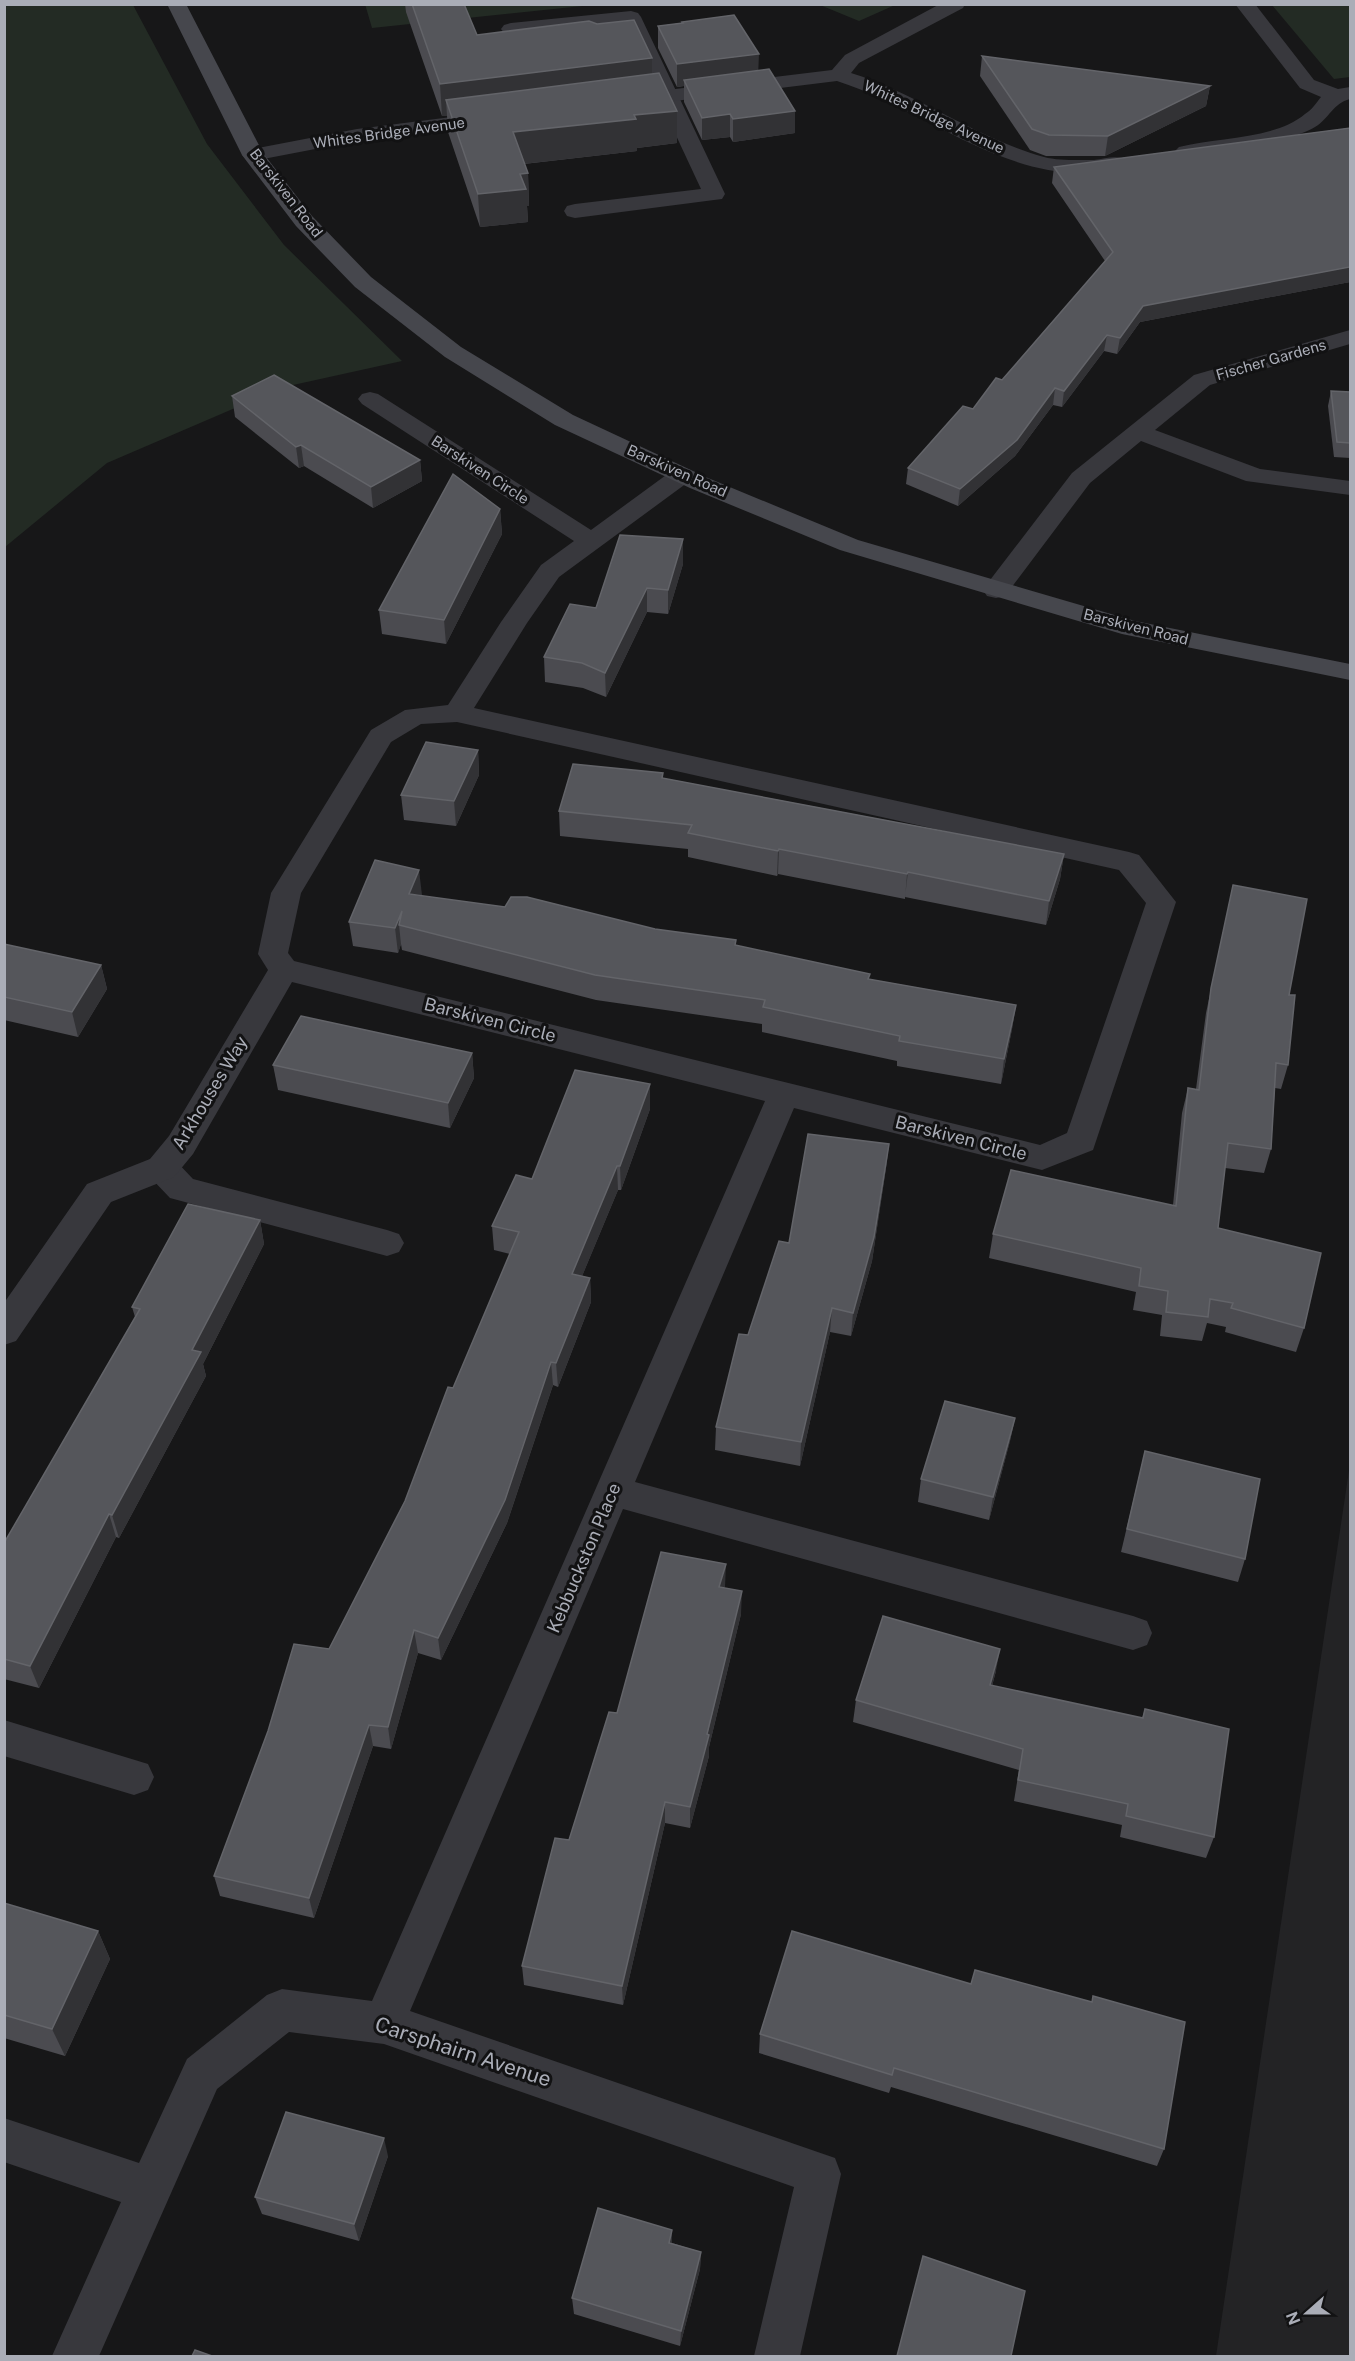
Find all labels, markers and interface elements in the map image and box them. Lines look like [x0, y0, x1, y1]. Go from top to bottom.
street label: Whites Bridge Avenue [861, 76, 1007, 157]
street label: Whites Bridge Avenue [312, 113, 466, 152]
street label: Barskiven Road [247, 145, 326, 240]
street label: Fischer Gardens [1214, 336, 1328, 383]
street label: Barskiven Circle [428, 432, 532, 507]
street label: Barskiven Road [625, 441, 730, 500]
street label: Barskiven Road [1082, 605, 1190, 648]
street label: Barskiven Circle [422, 993, 558, 1046]
street label: Arkhouses Way [167, 1032, 252, 1153]
street label: Barskiven Circle [893, 1111, 1029, 1164]
street label: Kebbuckston Place [542, 1480, 625, 1636]
street label: Carsphairn Avenue [372, 2011, 554, 2092]
north arrow [1277, 2283, 1337, 2343]
text: N [1282, 2309, 1305, 2327]

